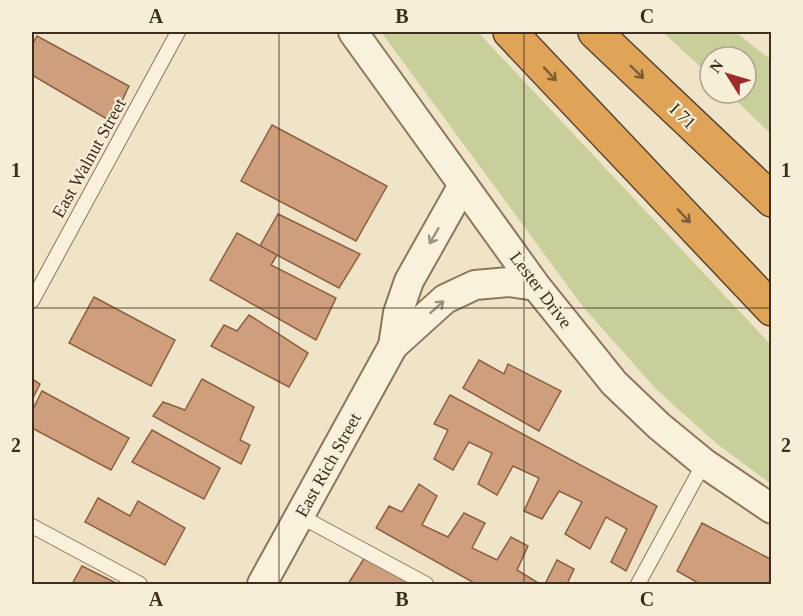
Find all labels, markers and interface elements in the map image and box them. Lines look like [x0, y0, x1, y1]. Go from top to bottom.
text: A [149, 5, 164, 27]
text: B [395, 5, 409, 27]
text: C [640, 5, 654, 27]
north arrow [698, 45, 758, 105]
text: N [706, 56, 727, 76]
one-way arrow [629, 65, 644, 79]
one-way arrow [543, 66, 557, 81]
street label: East Walnut Street [48, 95, 130, 221]
street label: I 71 [666, 99, 700, 133]
text: 1 [11, 159, 21, 181]
text: 1 [781, 159, 791, 181]
one-way arrow [677, 209, 691, 224]
one-way arrow [428, 226, 439, 244]
street label: Lester Drive [506, 248, 576, 332]
one-way arrow [429, 300, 444, 314]
street label: East Rich Street [291, 409, 365, 521]
text: 2 [11, 434, 21, 456]
text: 2 [781, 434, 791, 456]
text: A [149, 588, 164, 610]
text: B [395, 588, 409, 610]
text: C [640, 588, 654, 610]

